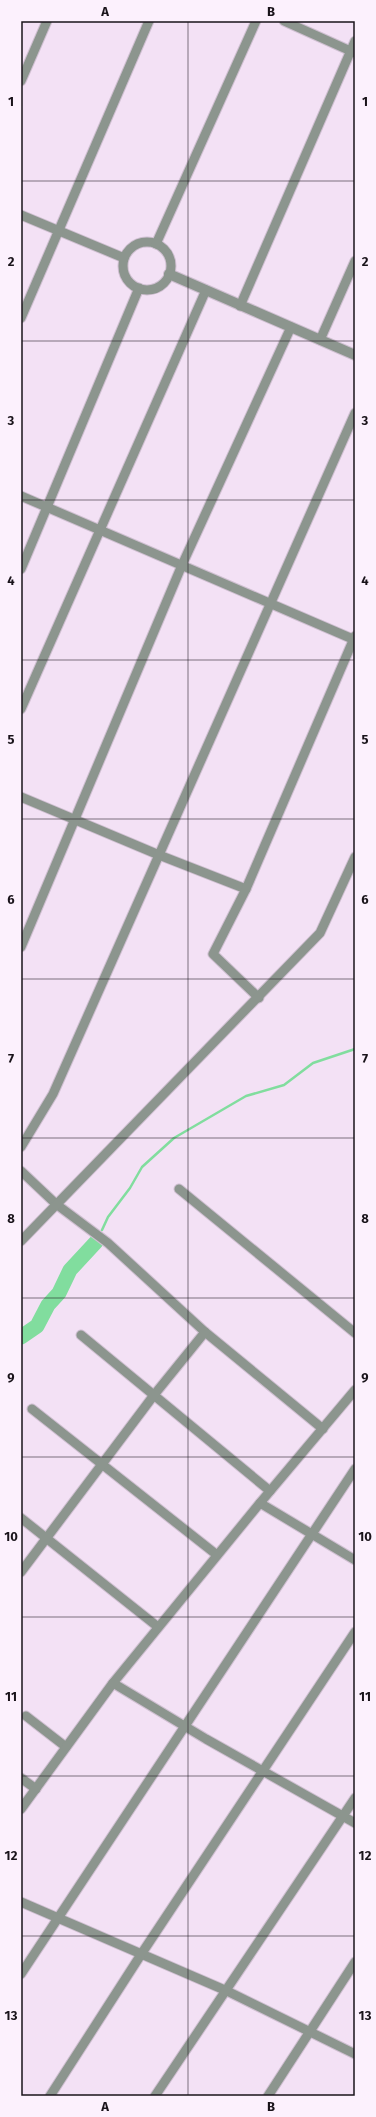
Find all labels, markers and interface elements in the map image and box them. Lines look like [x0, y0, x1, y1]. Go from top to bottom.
text: A [100, 4, 109, 19]
text: B [267, 4, 275, 19]
text: 1 [8, 94, 14, 109]
text: 1 [362, 94, 368, 109]
text: 2 [8, 254, 15, 269]
text: 2 [362, 254, 369, 269]
text: 3 [7, 413, 15, 428]
text: 3 [361, 413, 369, 428]
text: 4 [7, 573, 15, 588]
text: 4 [361, 573, 369, 588]
text: 5 [8, 732, 15, 747]
text: 5 [362, 732, 369, 747]
text: 6 [7, 892, 15, 907]
text: 6 [361, 892, 369, 907]
text: 7 [8, 1051, 14, 1066]
text: 7 [362, 1051, 368, 1066]
text: 8 [7, 1211, 15, 1226]
text: 8 [361, 1211, 369, 1226]
text: 9 [7, 1370, 15, 1385]
text: 9 [361, 1370, 369, 1385]
text: 10 [4, 1529, 18, 1544]
text: 10 [358, 1529, 372, 1544]
text: 11 [5, 1689, 17, 1704]
text: 11 [359, 1689, 371, 1704]
text: 12 [5, 1848, 18, 1863]
text: 12 [359, 1848, 372, 1863]
text: 13 [5, 2008, 18, 2023]
text: 13 [359, 2008, 372, 2023]
text: A [100, 2099, 109, 2114]
text: B [267, 2099, 275, 2114]

